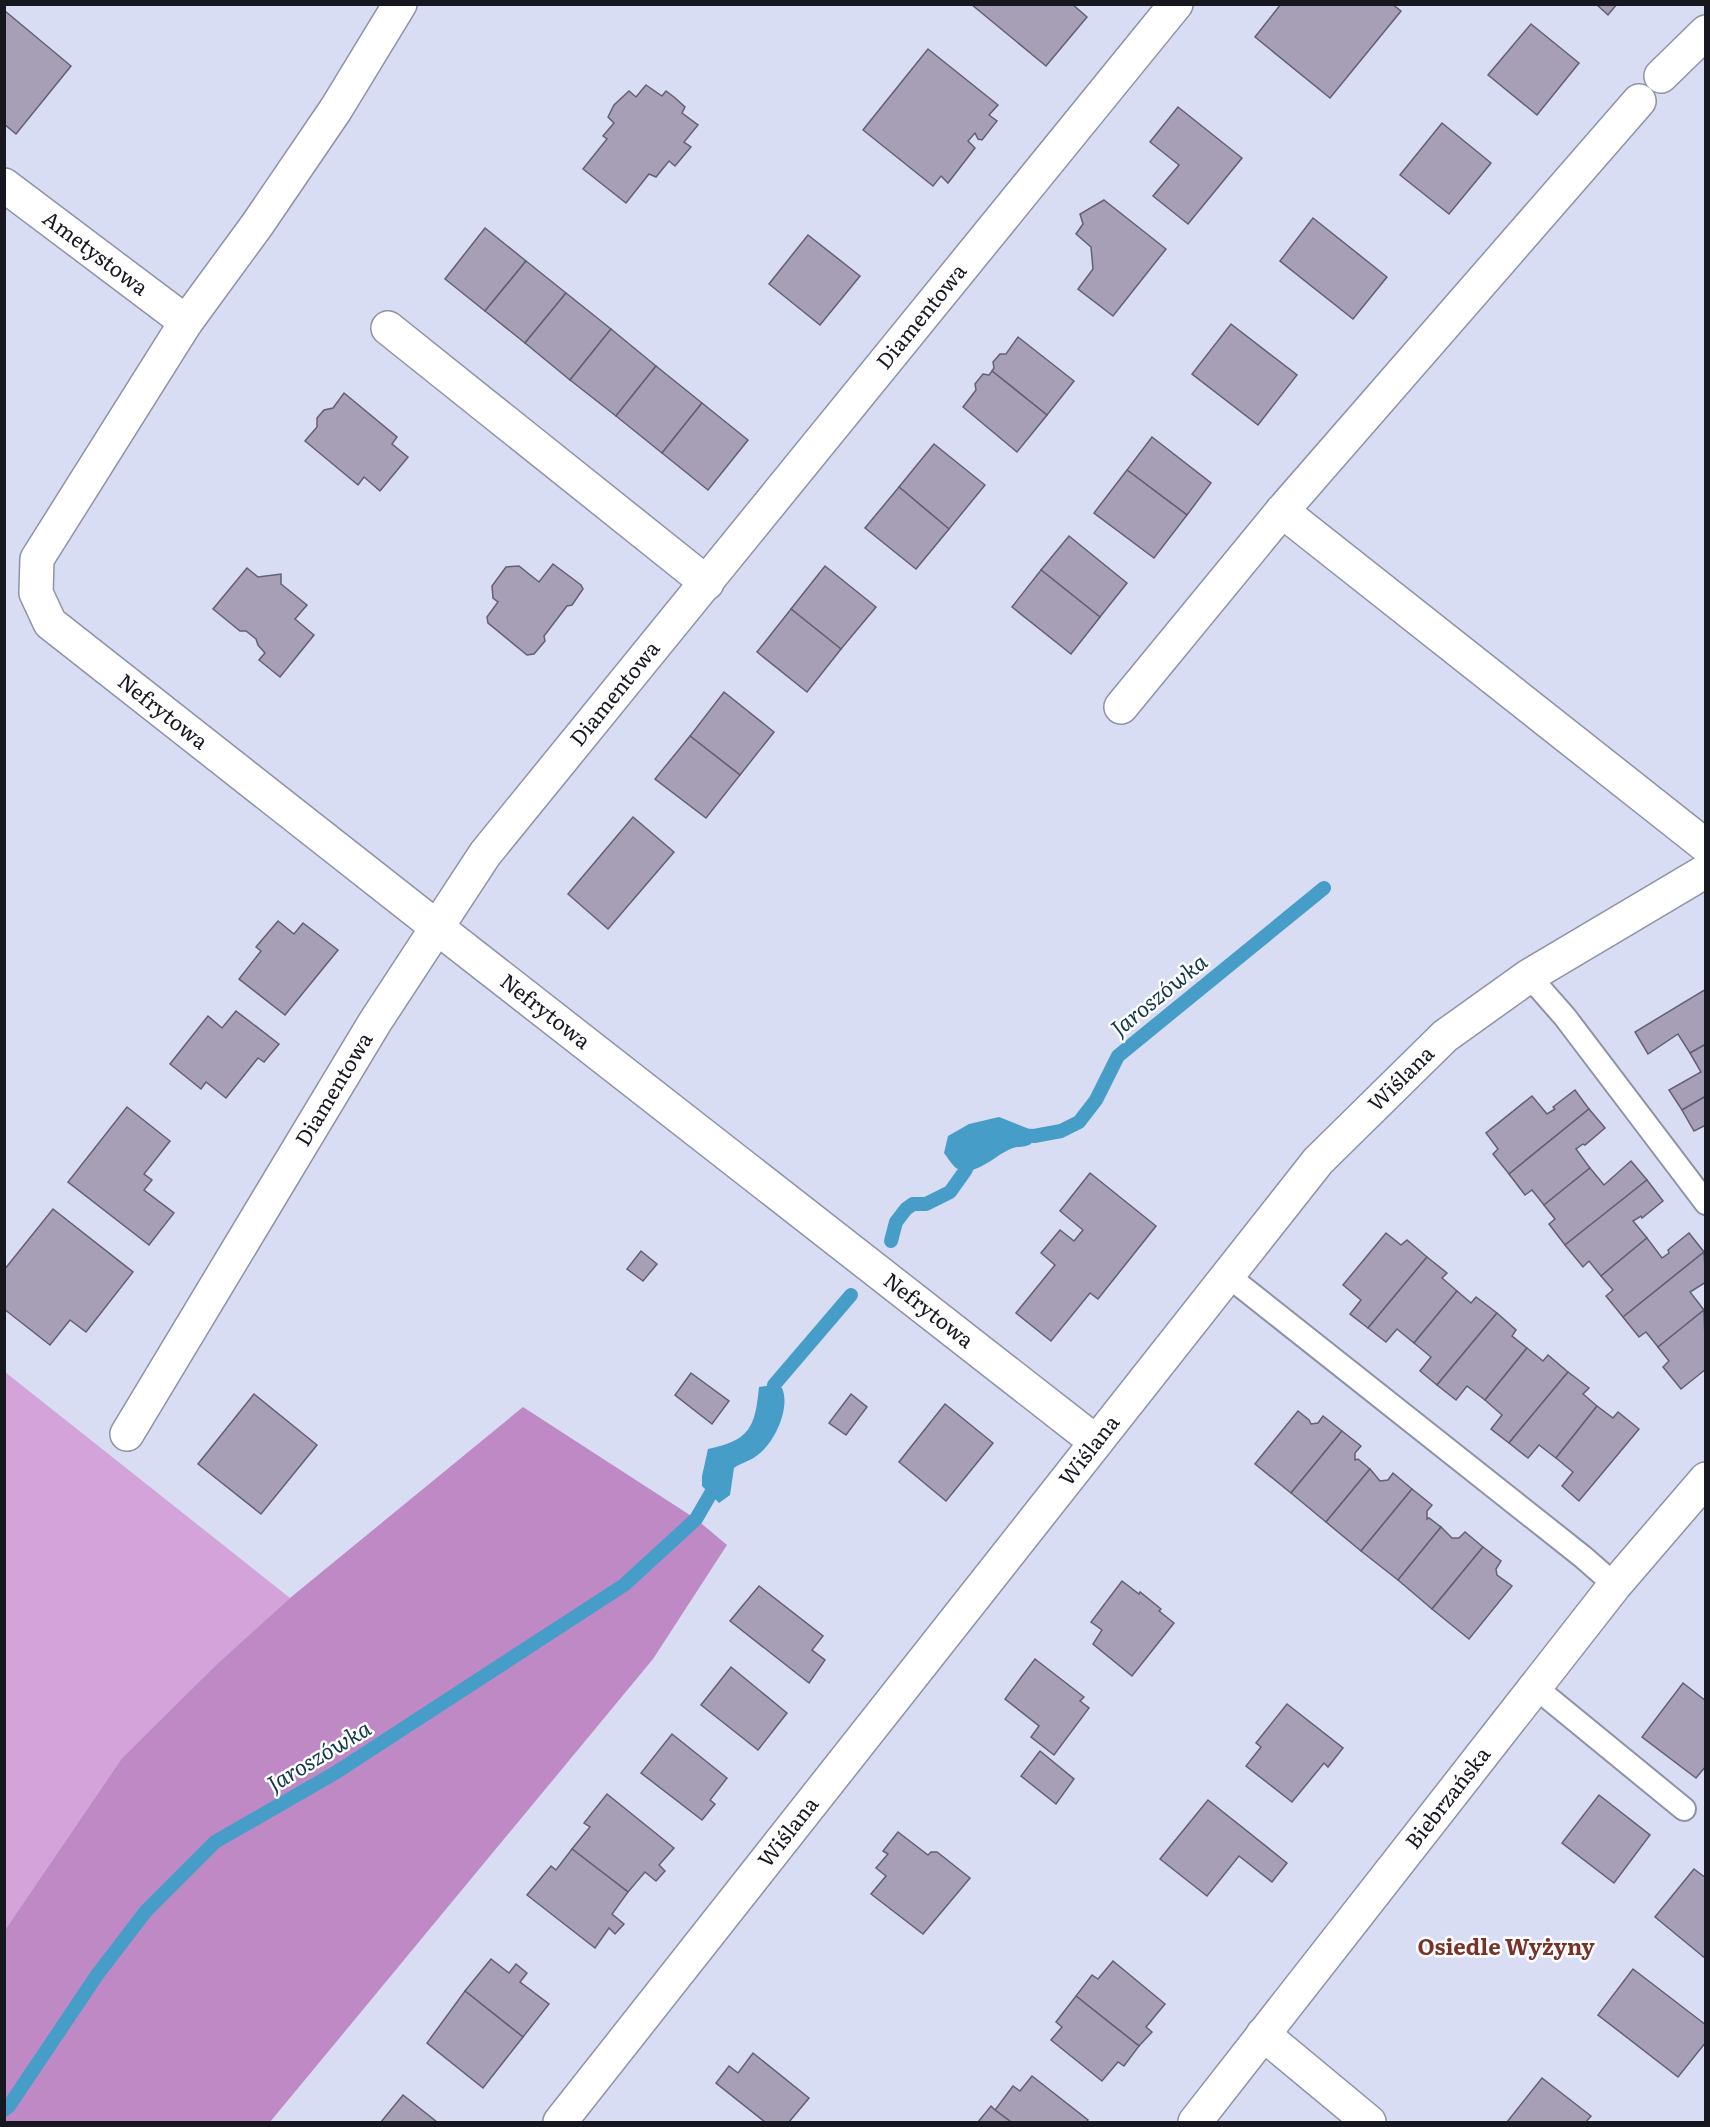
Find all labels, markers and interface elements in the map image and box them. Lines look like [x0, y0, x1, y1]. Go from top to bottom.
street label: Ametystowa [37, 202, 156, 302]
street label: Diamentowa [867, 255, 973, 375]
street label: Diamentowa [561, 632, 666, 752]
street label: Nefrytowa [112, 665, 216, 756]
water label: Jaroszówka [1103, 944, 1214, 1043]
street label: Nefrytowa [495, 965, 599, 1055]
street label: Diamentowa [286, 1025, 379, 1151]
street label: Wiślana [1359, 1037, 1440, 1117]
street label: Nefrytowa [878, 1264, 982, 1354]
street label: Wiślana [1050, 1407, 1126, 1491]
water label: Jaroszówka [260, 1711, 377, 1799]
street label: Biebrzańska [1396, 1738, 1497, 1854]
street label: Wiślana [749, 1788, 825, 1873]
district label: Osiedle Wyżyny [1417, 1929, 1595, 1962]

